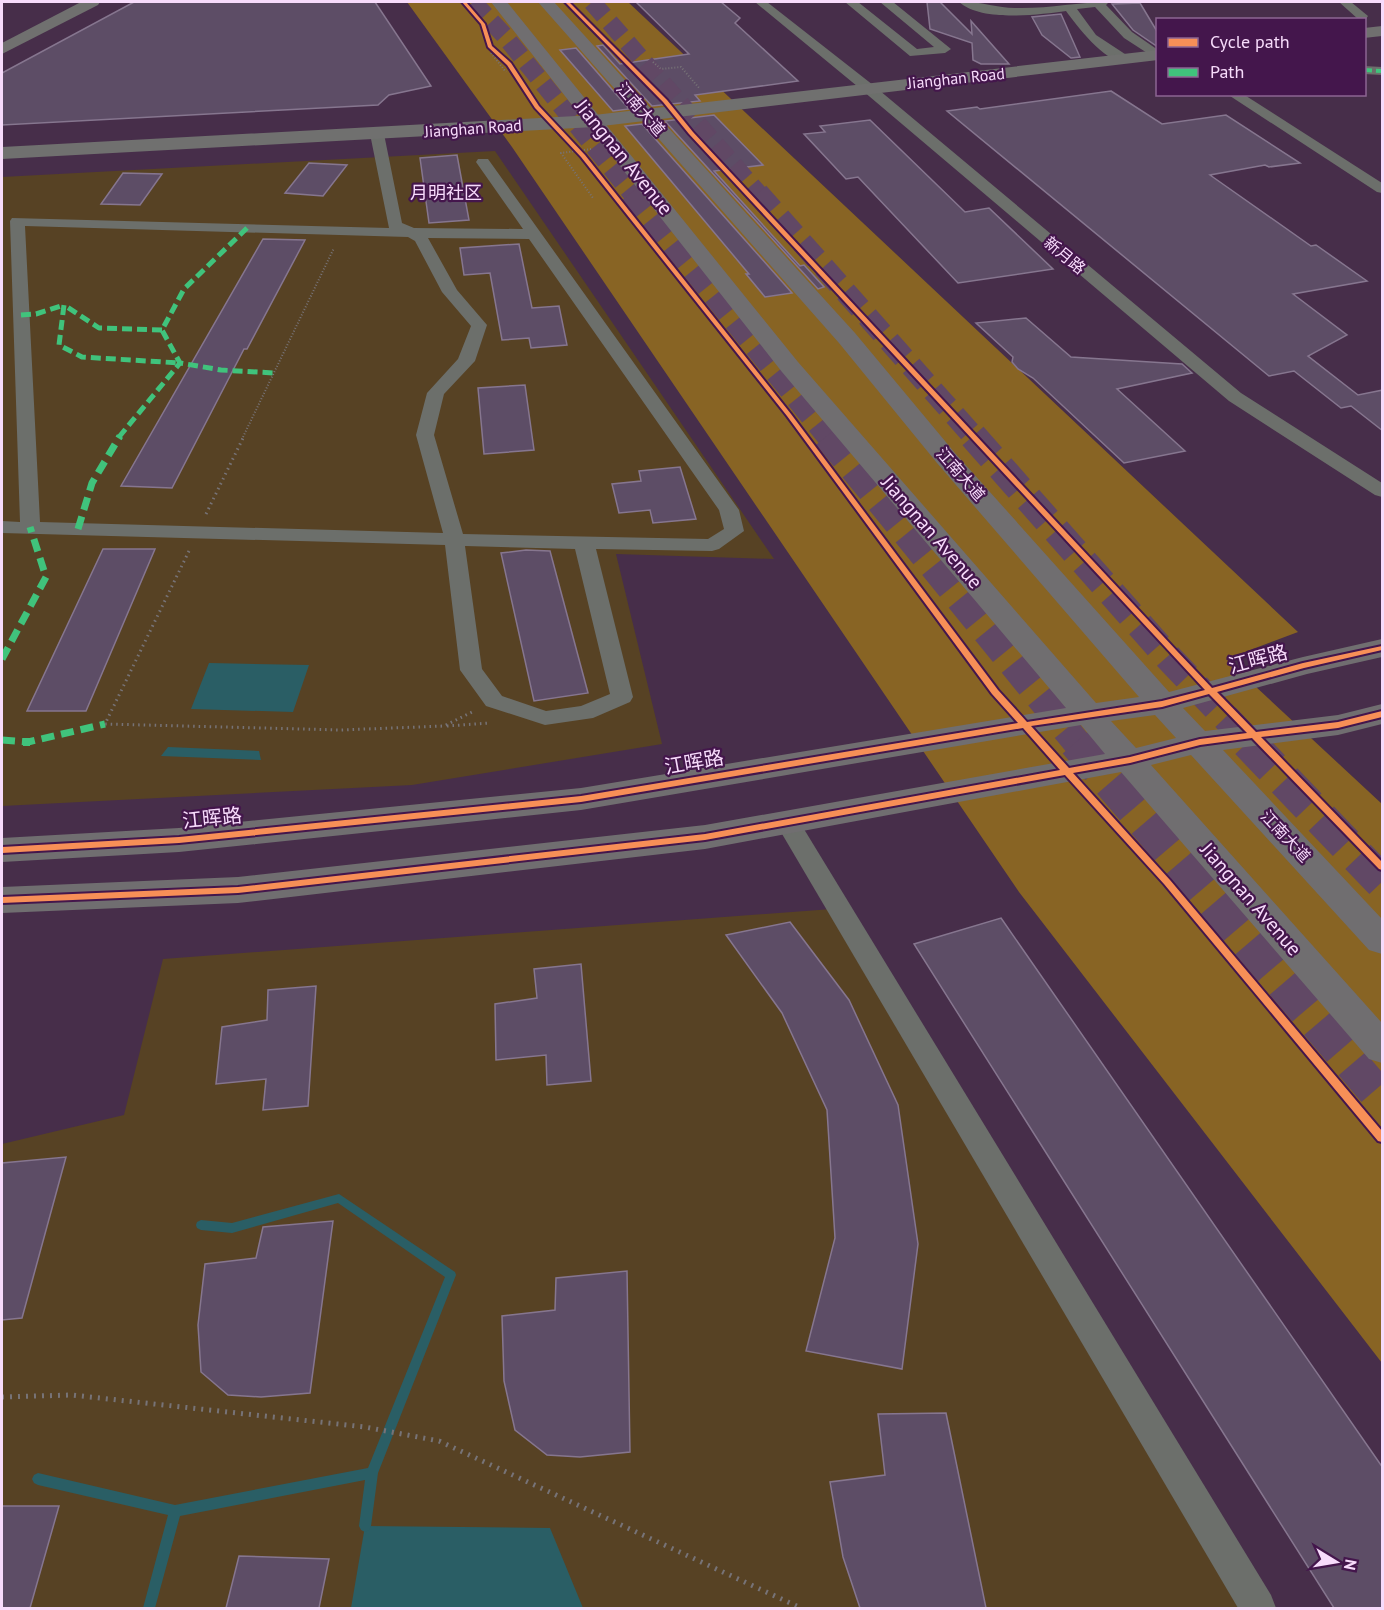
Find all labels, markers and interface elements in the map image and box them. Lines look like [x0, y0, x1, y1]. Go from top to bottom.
legend [1156, 18, 1366, 96]
text: Cycle path [1210, 30, 1290, 53]
text: Path [1210, 60, 1244, 83]
street label: Jianghan Road [905, 63, 1006, 93]
street label: 江南大道 [612, 78, 670, 140]
street label: Jiangnan Avenue [569, 93, 679, 220]
street label: Jianghan Road [423, 115, 522, 141]
district label: 月明社区 [410, 181, 482, 204]
street label: 新月路 [1040, 232, 1090, 278]
street label: 江南大道 [932, 443, 990, 505]
street label: Jiangnan Avenue [875, 469, 988, 594]
street label: 江晖路 [1226, 639, 1290, 679]
street label: 江晖路 [662, 744, 726, 780]
street label: 江晖路 [181, 802, 243, 834]
street label: 江南大道 [1257, 806, 1315, 866]
street label: Jiangnan Avenue [1194, 836, 1307, 961]
north arrow [1306, 1532, 1366, 1592]
text: N [1340, 1558, 1362, 1572]

